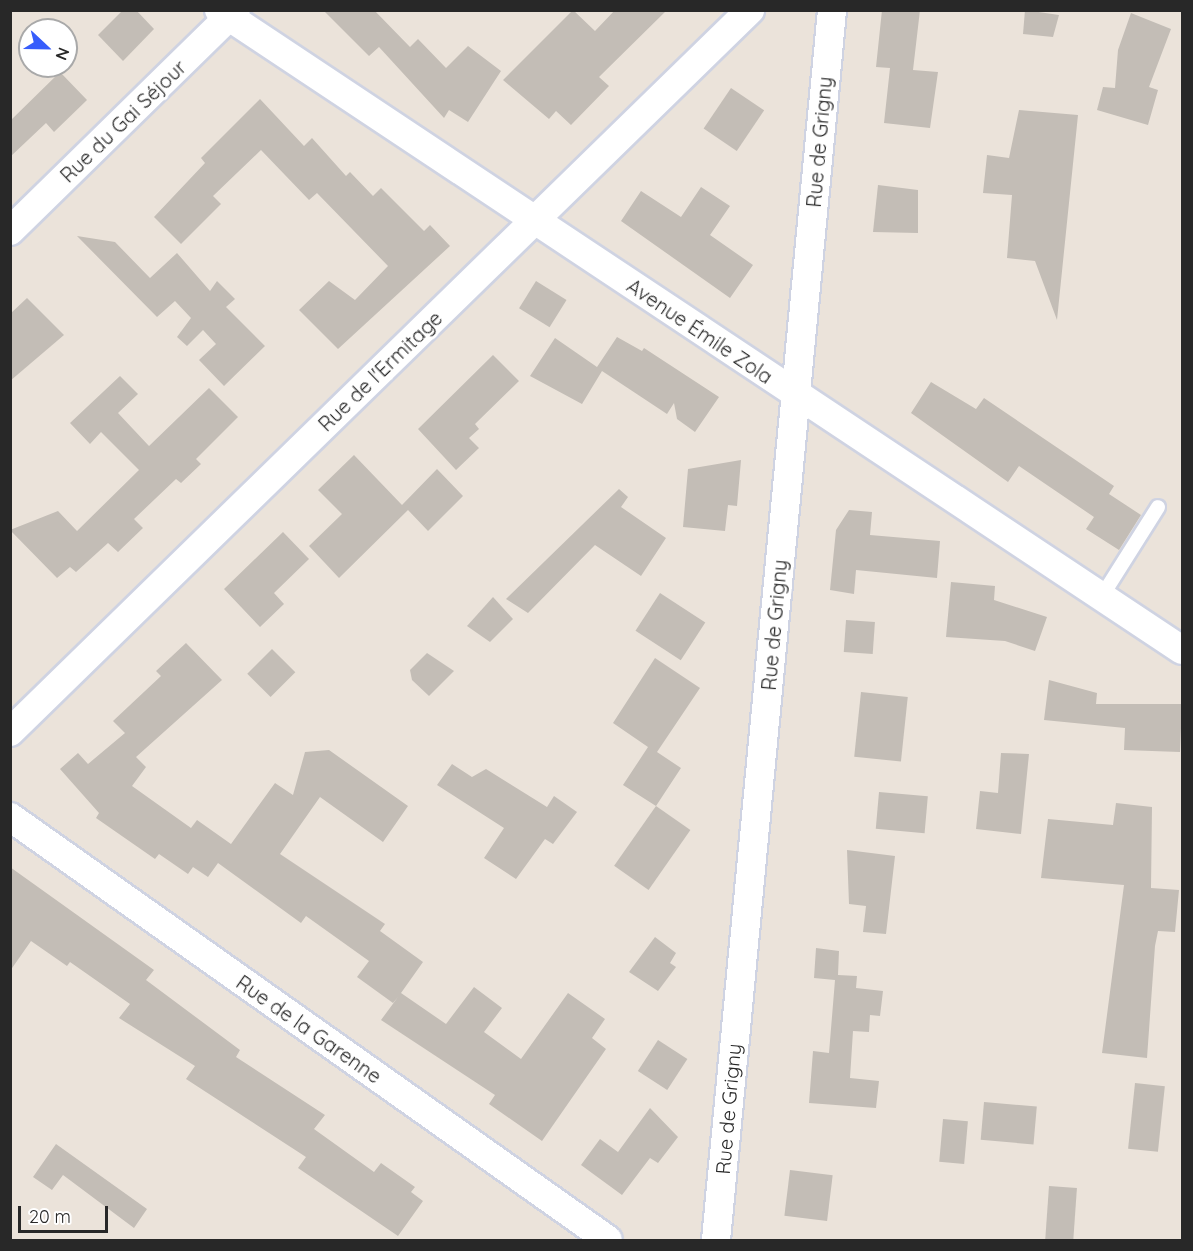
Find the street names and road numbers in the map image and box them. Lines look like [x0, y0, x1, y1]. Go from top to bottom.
street label: Rue du Gai Séjour [55, 55, 191, 187]
street label: Rue de Grigny [801, 76, 837, 208]
street label: Avenue Émile Zola [623, 273, 777, 389]
street label: Rue de l'Ermitage [313, 306, 447, 436]
street label: Rue de Grigny [756, 559, 792, 691]
street label: Rue de la Garenne [232, 970, 386, 1088]
street label: Rue de Grigny [710, 1043, 746, 1175]

